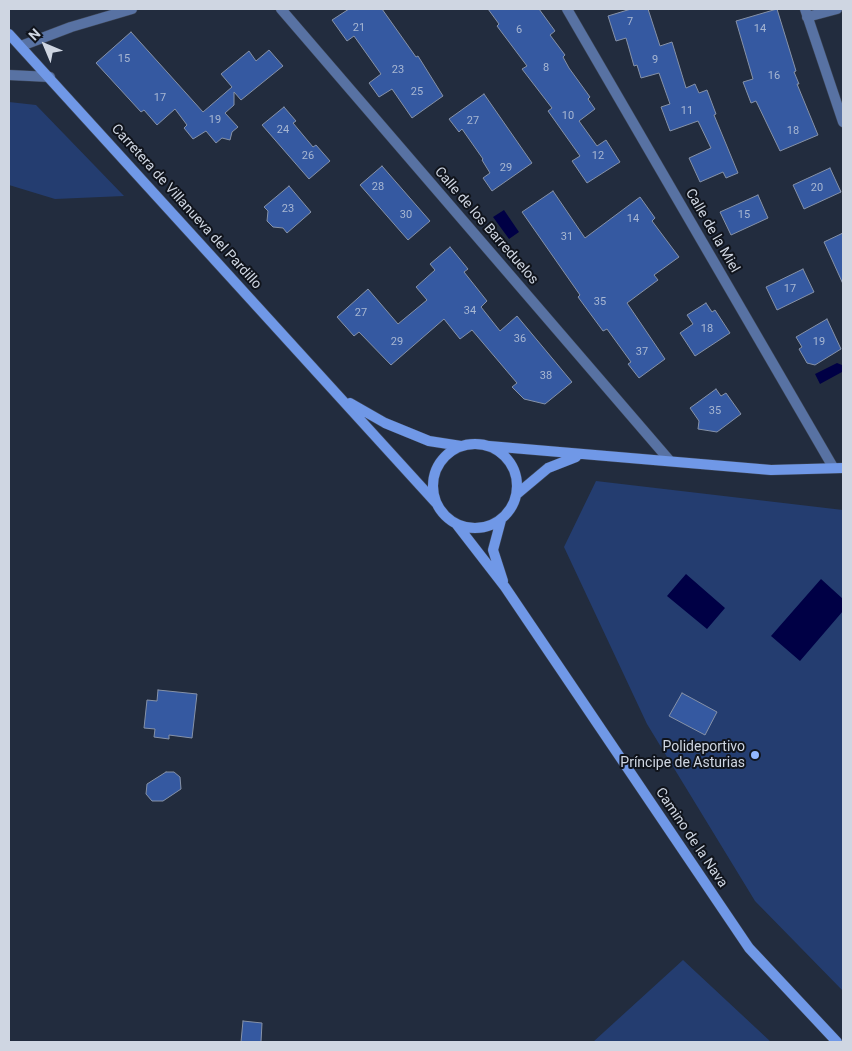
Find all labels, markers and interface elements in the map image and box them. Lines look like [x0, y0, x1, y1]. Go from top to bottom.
house number: 7 [627, 15, 633, 29]
north arrow [20, 20, 70, 70]
house number: 21 [353, 21, 365, 35]
house number: 14 [754, 22, 766, 36]
house number: 6 [516, 23, 522, 37]
text: N [25, 25, 44, 44]
house number: 15 [118, 52, 130, 66]
house number: 9 [652, 53, 658, 67]
house number: 8 [543, 61, 549, 75]
house number: 23 [392, 63, 404, 77]
house number: 16 [768, 69, 780, 83]
house number: 25 [411, 85, 423, 99]
house number: 17 [154, 91, 166, 105]
house number: 11 [681, 104, 693, 118]
house number: 10 [562, 109, 574, 123]
house number: 19 [209, 113, 221, 127]
house number: 27 [467, 114, 479, 128]
street label: Carretera de Villanueva del Pardillo [107, 121, 265, 293]
house number: 24 [277, 123, 289, 137]
house number: 18 [787, 124, 799, 138]
house number: 26 [302, 149, 314, 163]
house number: 12 [592, 149, 604, 163]
house number: 29 [500, 161, 512, 175]
street label: Calle de los Barreduelos [430, 164, 542, 288]
house number: 28 [372, 180, 384, 194]
house number: 20 [811, 181, 823, 195]
street label: Calle de la Miel [681, 186, 743, 276]
house number: 23 [282, 202, 294, 216]
house number: 30 [400, 208, 412, 222]
house number: 15 [738, 208, 750, 222]
house number: 14 [627, 212, 639, 226]
house number: 31 [561, 230, 573, 244]
house number: 17 [784, 282, 796, 296]
house number: 35 [594, 295, 606, 309]
house number: 34 [464, 304, 476, 318]
house number: 27 [355, 306, 367, 320]
house number: 18 [701, 322, 713, 336]
house number: 36 [514, 332, 526, 346]
house number: 29 [391, 335, 403, 349]
house number: 19 [813, 335, 825, 349]
house number: 37 [636, 345, 648, 359]
house number: 38 [540, 369, 552, 383]
house number: 35 [709, 404, 721, 418]
place label: Polideportivo Príncipe de Asturias [620, 739, 745, 772]
marker: Polideportivo Príncipe de Asturias [749, 749, 761, 761]
street label: Camino de la Nava [651, 785, 731, 891]

